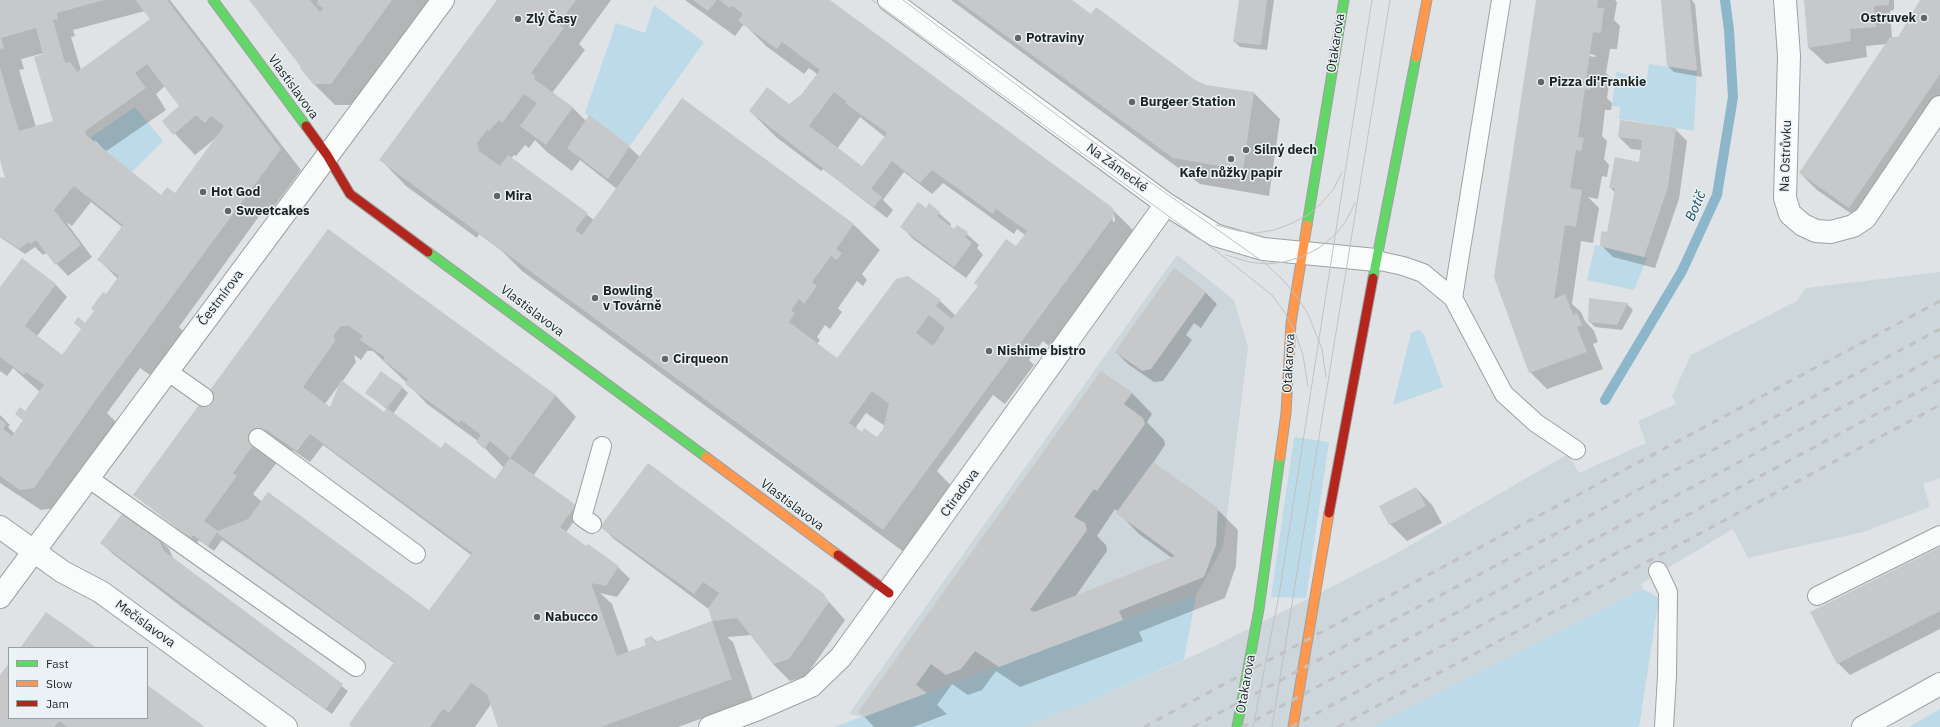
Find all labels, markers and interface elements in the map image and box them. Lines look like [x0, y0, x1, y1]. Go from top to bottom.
place label: Ostruvek [1861, 10, 1916, 26]
place label: Zlý Časy [526, 11, 577, 27]
street label: Otakarova [1324, 12, 1348, 74]
marker: Ostruvek [1919, 13, 1929, 23]
marker: Zlý Časy [513, 14, 523, 24]
place label: Potraviny [1026, 30, 1084, 46]
marker: Potraviny [1013, 33, 1023, 43]
street label: Vlastislavova [264, 52, 322, 122]
place label: Pizza di'Frankie [1549, 74, 1646, 90]
marker: Pizza di'Frankie [1536, 77, 1546, 87]
place label: Burgeer Station [1140, 94, 1236, 110]
marker: Burgeer Station [1127, 97, 1137, 107]
street label: Na Ostrůvku [1777, 120, 1795, 192]
street label: Na Zámecké [1083, 140, 1151, 196]
place label: Silný dech [1254, 142, 1317, 158]
marker: Silný dech [1241, 145, 1251, 155]
marker: Kafe nůžky papír [1226, 154, 1236, 164]
place label: Kafe nůžky papír [1179, 165, 1283, 181]
place label: Hot God [211, 184, 260, 200]
marker: Hot God [198, 187, 208, 197]
place label: Mira [505, 188, 532, 204]
water label: Botič [1682, 188, 1710, 224]
marker: Mira [492, 191, 502, 201]
place label: Sweetcakes [236, 203, 310, 219]
marker: Sweetcakes [223, 206, 233, 216]
street label: Čestmírova [195, 267, 247, 329]
street label: Vlastislavova [497, 282, 567, 340]
place label: Bowling v Továrně [603, 283, 662, 314]
marker: Bowling v Továrně [590, 293, 600, 303]
street label: Otakarova [1280, 333, 1298, 393]
place label: Nishime bistro [997, 343, 1086, 359]
marker: Nishime bistro [984, 346, 994, 356]
place label: Cirqueon [673, 351, 728, 367]
marker: Cirqueon [660, 354, 670, 364]
street label: Ctiradova [937, 466, 983, 520]
street label: Vlastislavova [757, 476, 827, 534]
street label: Mečislavova [112, 597, 178, 651]
place label: Nabucco [545, 609, 598, 625]
marker: Nabucco [532, 612, 542, 622]
legend [8, 647, 148, 719]
street label: Otakarova [1233, 653, 1259, 715]
text: Fast [46, 656, 69, 671]
text: Slow [46, 676, 72, 691]
text: Jam [46, 696, 69, 711]

